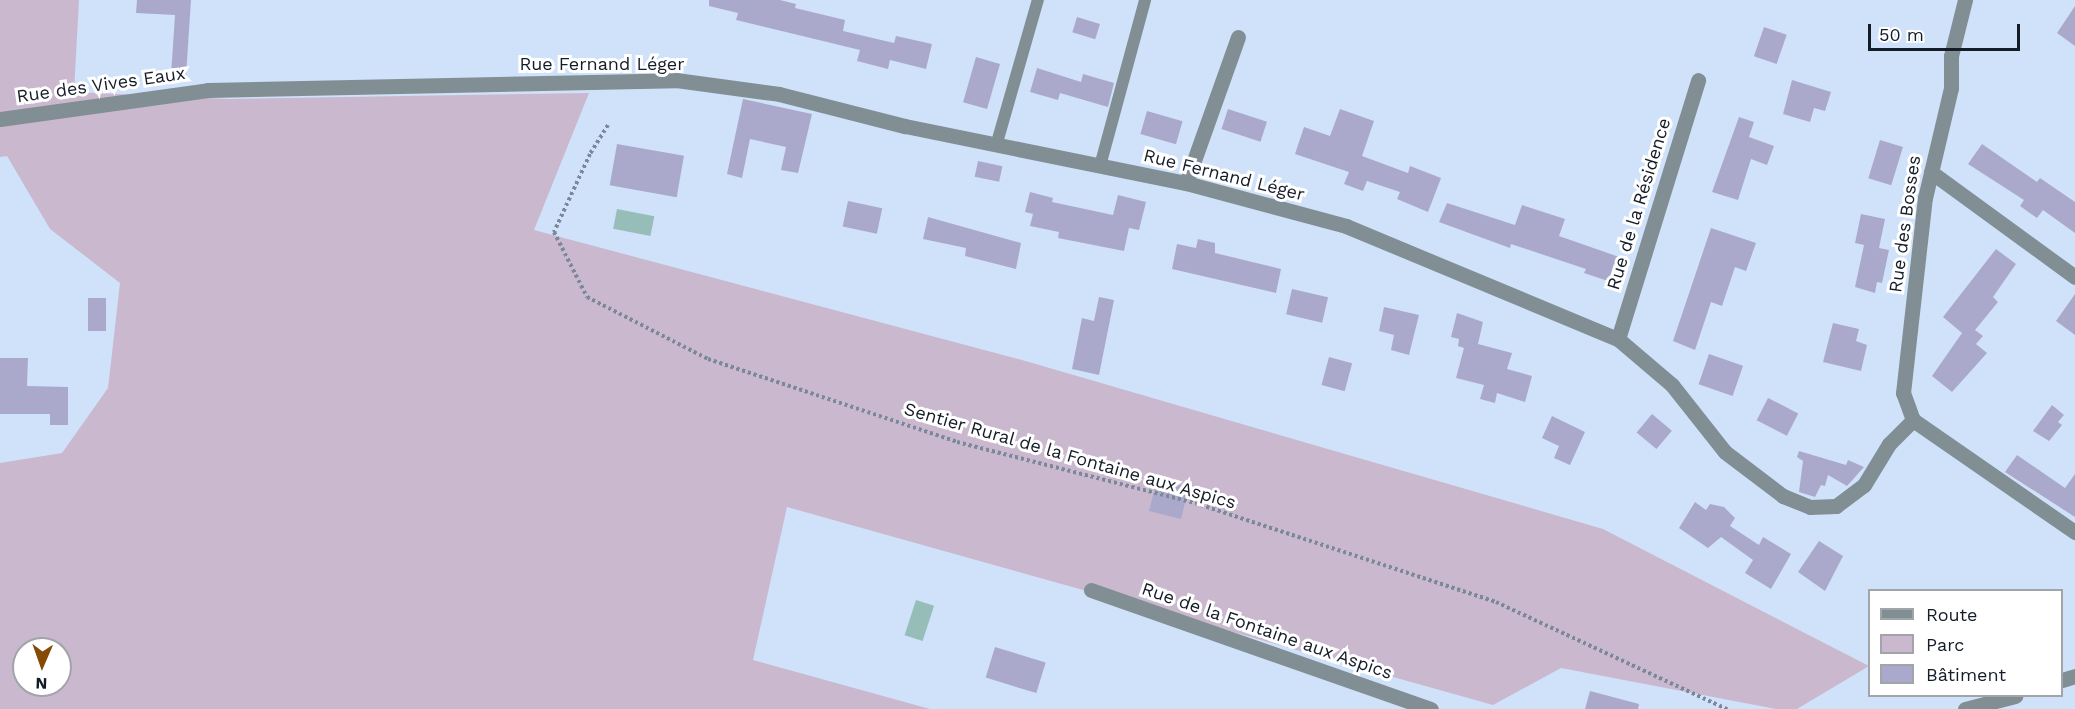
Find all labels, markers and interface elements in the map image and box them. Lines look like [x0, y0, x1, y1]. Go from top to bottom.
scale bar [1871, 12, 2022, 50]
text: 50 m [1879, 24, 1924, 45]
street label: Rue Fernand Léger [519, 53, 685, 75]
street label: Rue des Vives Eaux [15, 62, 187, 108]
street label: Rue de la Résidence [1603, 115, 1675, 293]
street label: Rue Fernand Léger [1141, 145, 1307, 205]
street label: Rue des Bosses [1885, 154, 1925, 294]
street label: Sentier Rural de la Fontaine aux Aspics [900, 398, 1240, 514]
street label: Rue de la Fontaine aux Aspics [1138, 578, 1396, 684]
legend [1868, 589, 2063, 697]
text: Route [1926, 604, 1978, 625]
text: Parc [1926, 634, 1964, 655]
north arrow [12, 637, 72, 697]
text: Bâtiment [1926, 664, 2006, 685]
text: N [35, 674, 48, 693]

